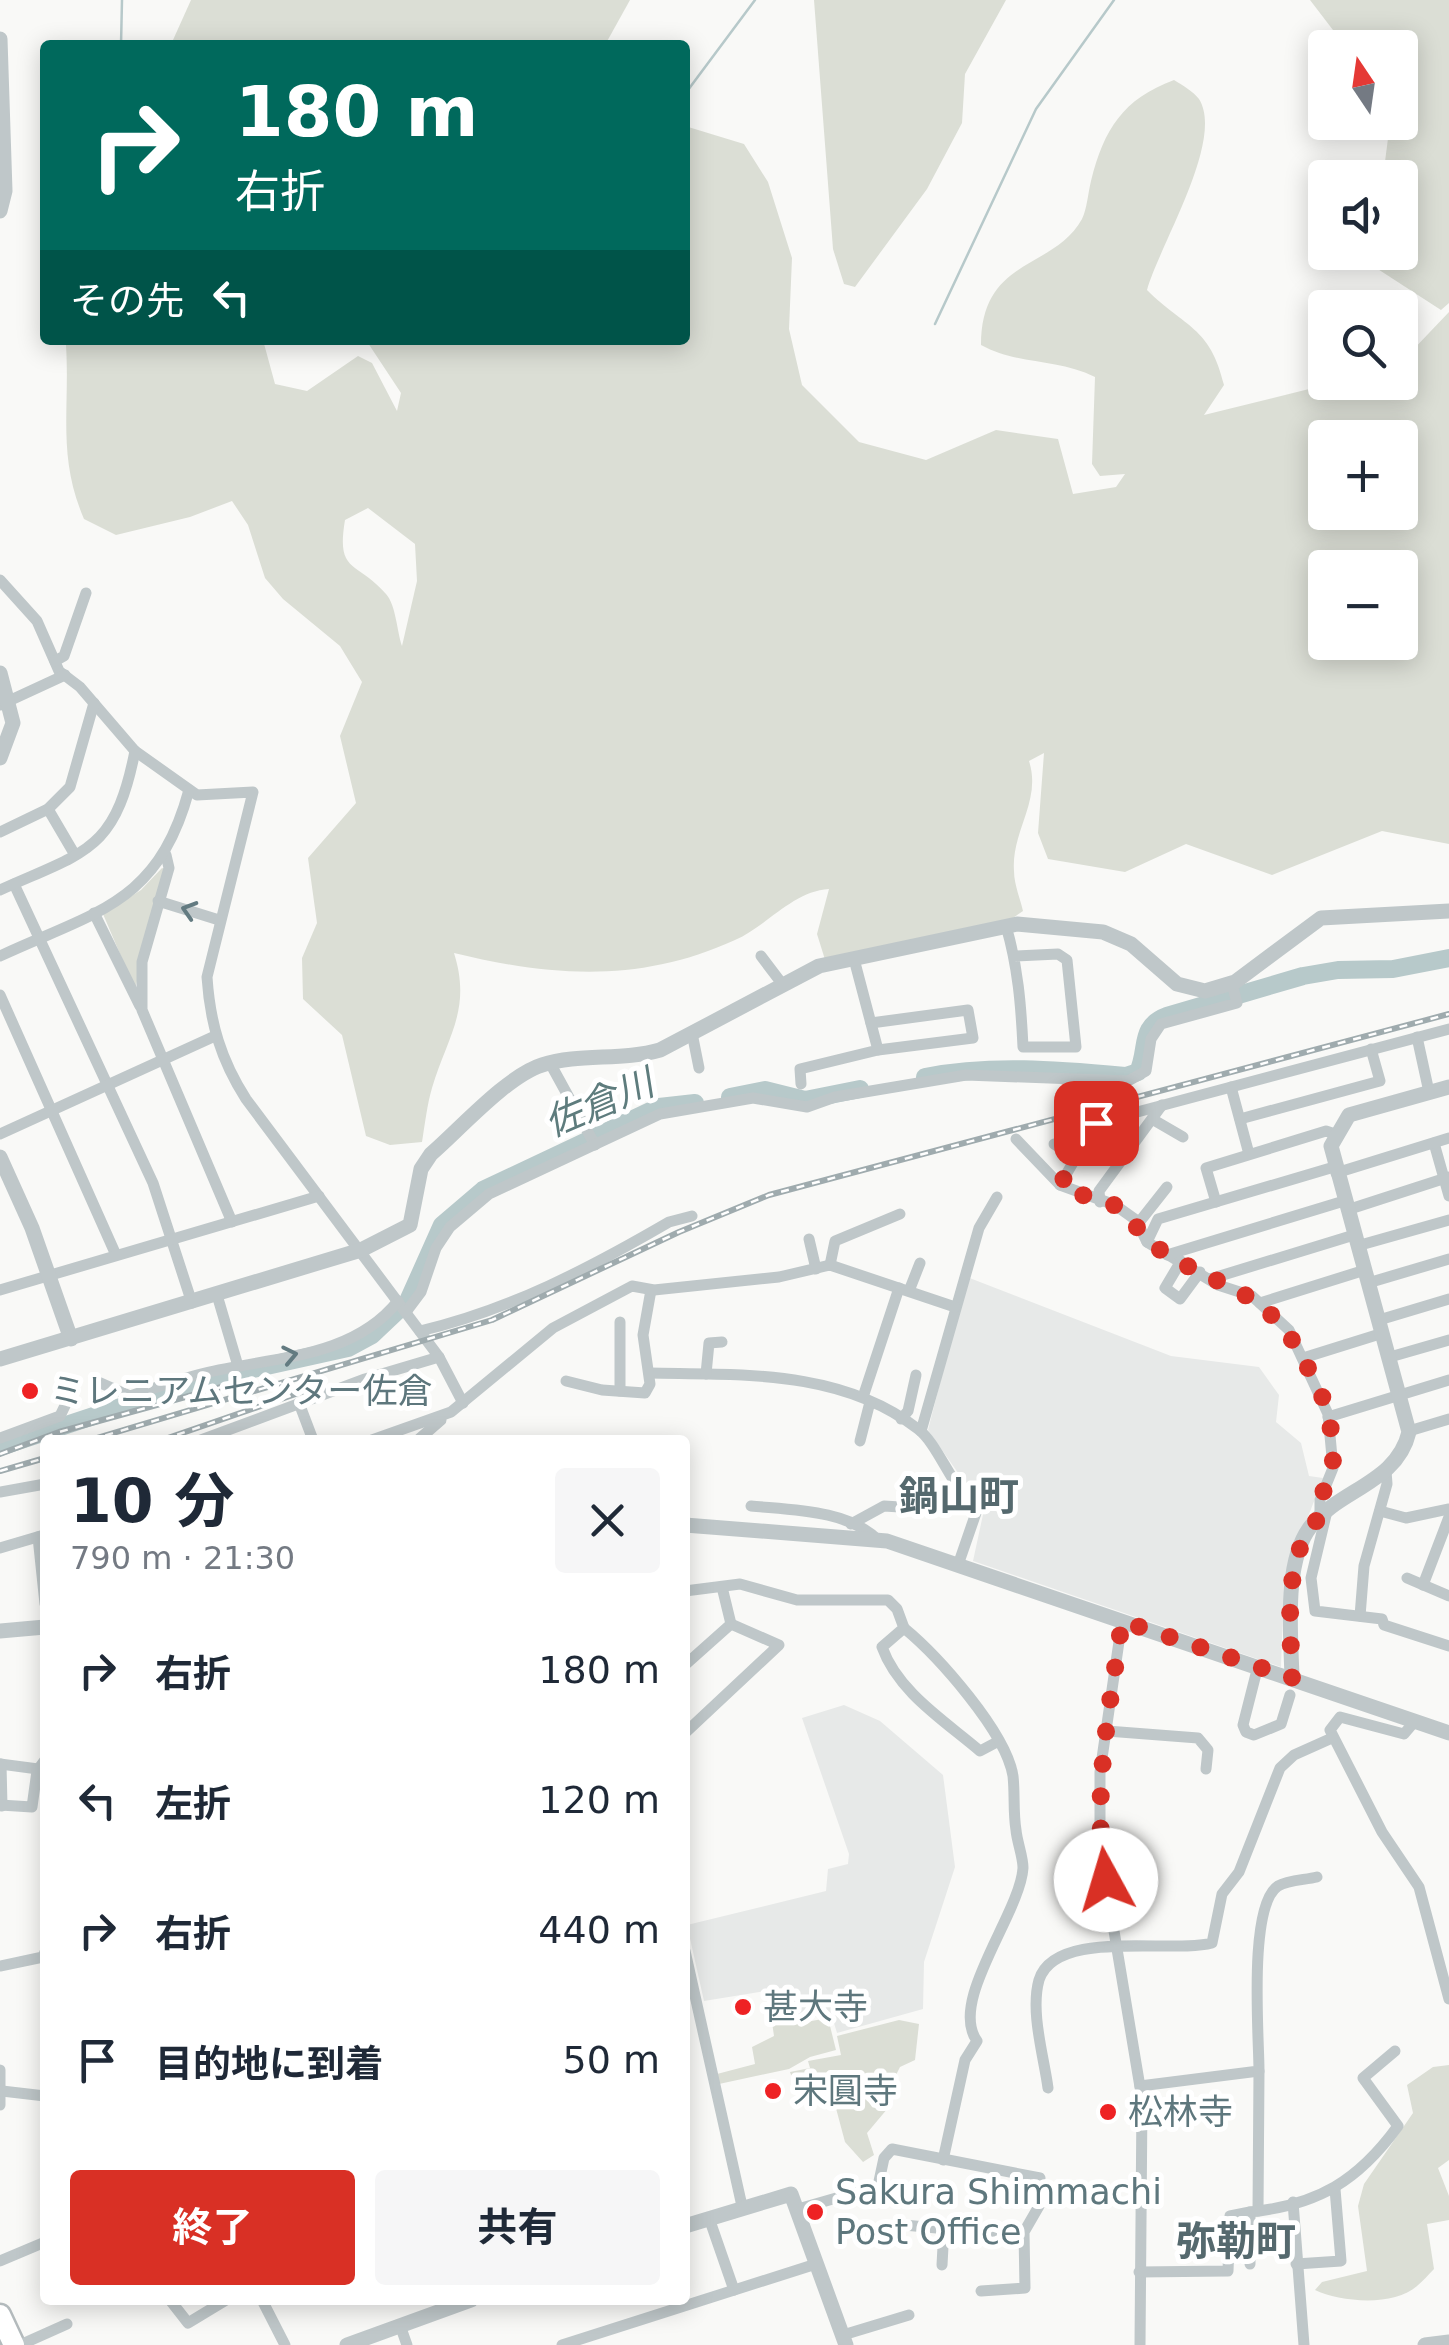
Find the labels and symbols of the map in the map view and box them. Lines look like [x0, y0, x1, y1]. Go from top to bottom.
north arrow [1308, 30, 1418, 140]
one-way arrow [181, 902, 198, 922]
water label: 佐倉川 [538, 1059, 664, 1146]
pin [1054, 1081, 1139, 1166]
one-way arrow [281, 1346, 298, 1367]
place label: ミレニアムセンター佐倉 [50, 1371, 433, 1411]
marker: ミレニアムセンター佐倉 [19, 1380, 41, 1402]
district label: 鍋山町 [899, 1473, 1019, 1519]
position arrow [1054, 1828, 1158, 1932]
place label: 甚大寺 [763, 1987, 868, 2027]
marker: 甚大寺 [732, 1996, 754, 2018]
place label: 宋圓寺 [793, 2071, 898, 2111]
marker: 宋圓寺 [762, 2080, 784, 2102]
place label: 松林寺 [1128, 2092, 1233, 2132]
marker: 松林寺 [1097, 2101, 1119, 2123]
place label: Sakura Shimmachi Post Office [835, 2172, 1162, 2252]
marker: Sakura Shimmachi Post Office [804, 2201, 826, 2223]
district label: 弥勒町 [1176, 2218, 1296, 2264]

